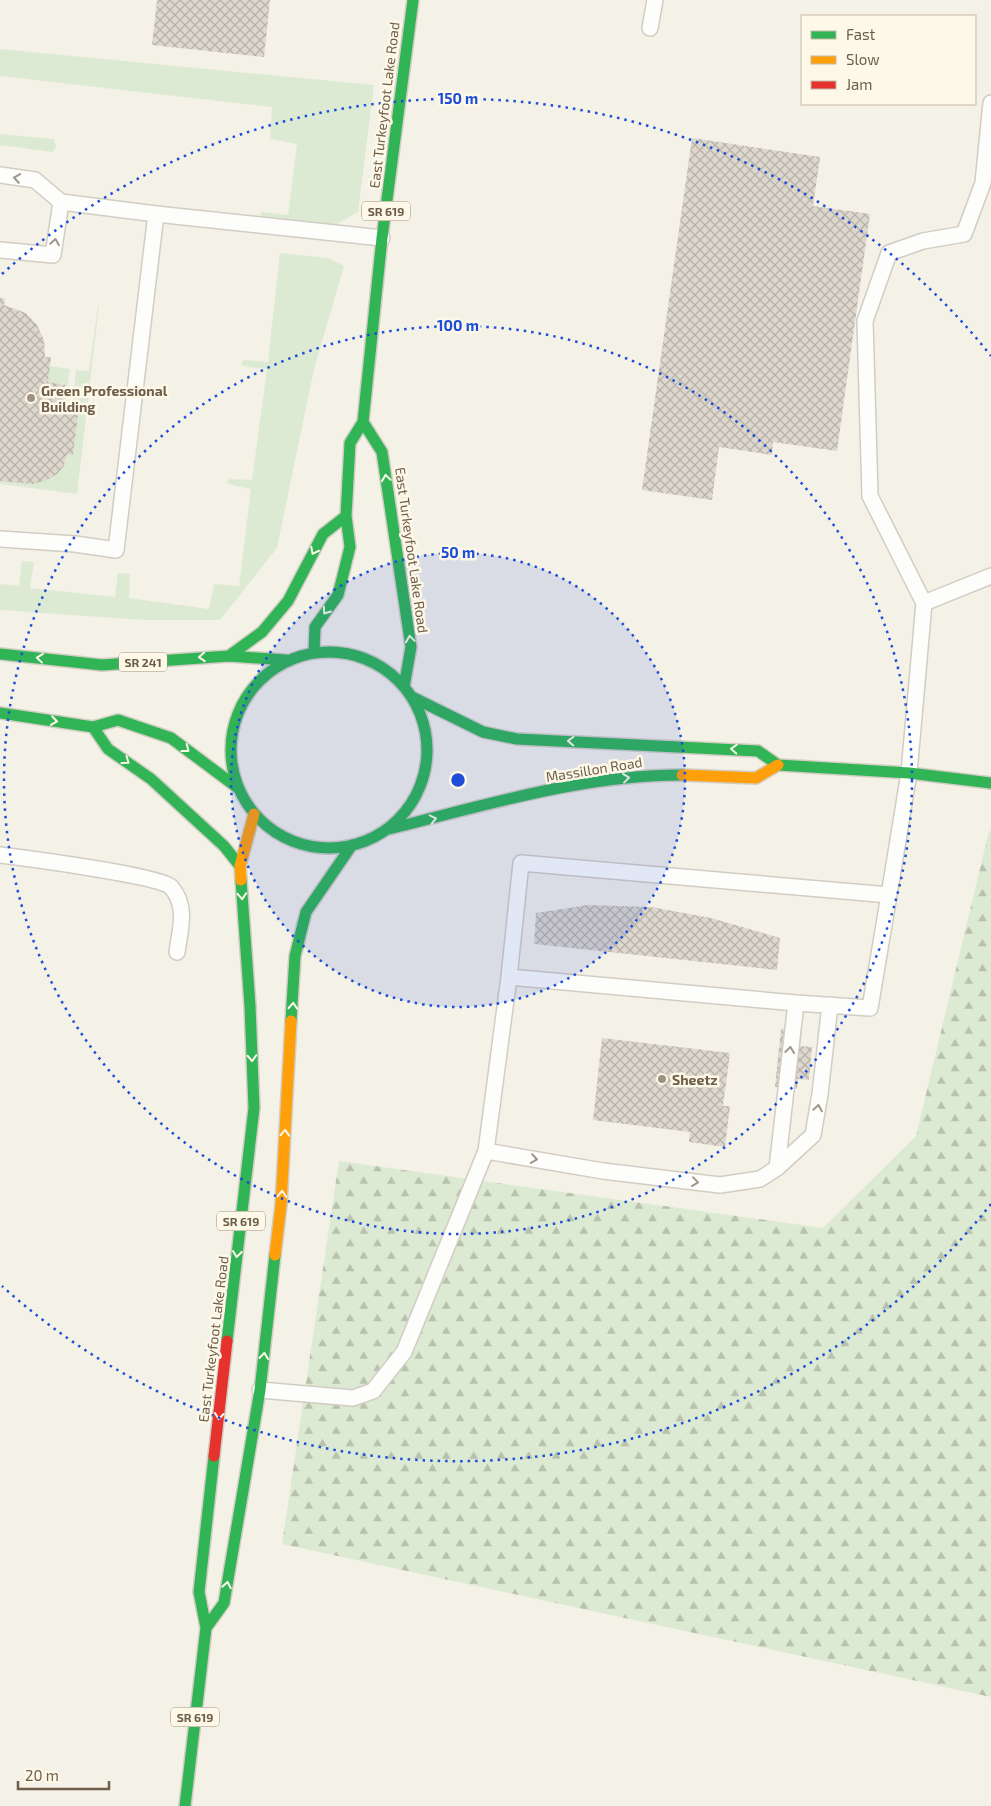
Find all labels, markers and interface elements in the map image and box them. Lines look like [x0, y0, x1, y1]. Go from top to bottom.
legend [801, 15, 976, 105]
street label: East Turkeyfoot Lake Road [365, 21, 403, 189]
text: Fast [846, 25, 876, 43]
text: Slow [846, 50, 880, 68]
text: Jam [846, 75, 872, 93]
text: 150 m [438, 89, 478, 107]
one-way arrow [13, 173, 21, 183]
road number: SR 619 [362, 202, 410, 220]
one-way arrow [49, 238, 60, 246]
text: 100 m [437, 316, 479, 334]
place label: Green Professional Building [41, 382, 168, 415]
marker: Green Professional Building [25, 392, 37, 404]
street label: East Turkeyfoot Lake Road [392, 466, 432, 634]
one-way arrow [381, 474, 391, 483]
text: 50 m [441, 543, 475, 561]
one-way arrow [310, 546, 320, 555]
one-way arrow [323, 605, 332, 615]
one-way arrow [405, 635, 415, 643]
road number: SR 241 [119, 652, 167, 672]
one-way arrow [198, 652, 206, 663]
one-way arrow [36, 653, 44, 664]
one-way arrow [50, 715, 58, 726]
one-way arrow [567, 736, 575, 747]
one-way arrow [180, 744, 189, 752]
one-way arrow [729, 744, 737, 755]
street label: Massillon Road [545, 753, 643, 785]
one-way arrow [120, 755, 130, 764]
centre of rings [449, 771, 467, 789]
one-way arrow [622, 773, 630, 784]
one-way arrow [428, 814, 437, 825]
one-way arrow [236, 892, 247, 900]
one-way arrow [287, 1001, 298, 1009]
one-way arrow [785, 1045, 795, 1054]
one-way arrow [247, 1054, 257, 1062]
place label: Sheetz [672, 1071, 718, 1088]
marker: Sheetz [656, 1073, 668, 1085]
one-way arrow [812, 1104, 822, 1112]
one-way arrow [280, 1128, 291, 1136]
one-way arrow [530, 1153, 538, 1163]
one-way arrow [691, 1176, 699, 1187]
one-way arrow [276, 1190, 287, 1198]
road number: SR 619 [217, 1212, 265, 1230]
one-way arrow [232, 1251, 243, 1259]
street label: East Turkeyfoot Lake Road [194, 1255, 232, 1423]
one-way arrow [258, 1352, 269, 1360]
one-way arrow [214, 1412, 225, 1420]
one-way arrow [221, 1581, 231, 1590]
road number: SR 619 [171, 1708, 219, 1726]
scale bar [18, 1758, 109, 1790]
text: 20 m [25, 1766, 59, 1784]

